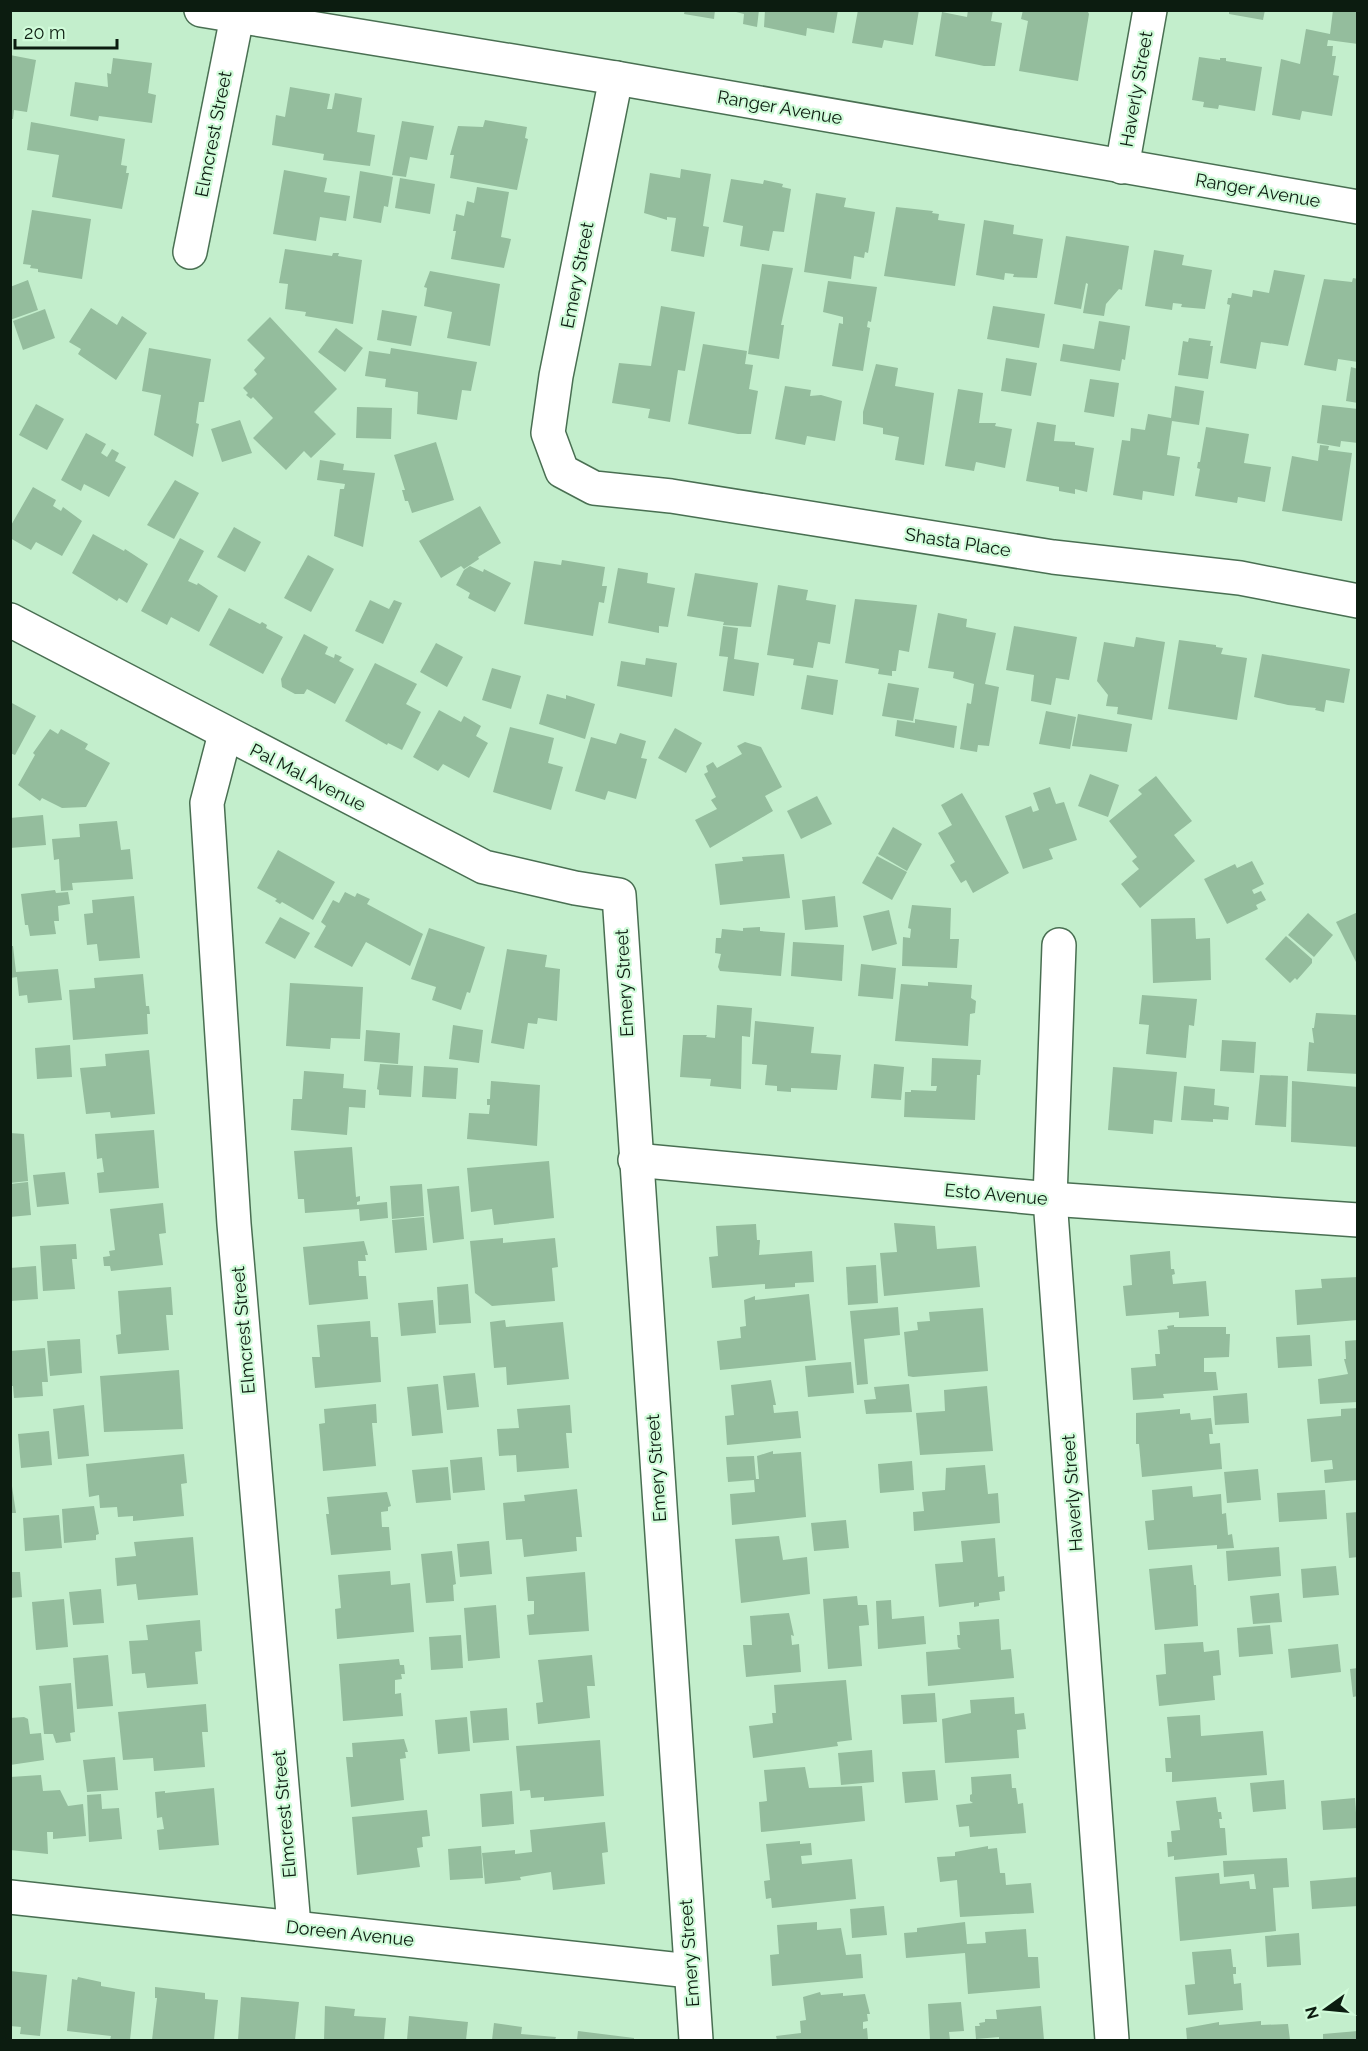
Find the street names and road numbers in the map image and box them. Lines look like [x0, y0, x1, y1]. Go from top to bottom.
street label: Haverly Street [1115, 29, 1157, 149]
street label: Elmcrest Street [190, 69, 236, 199]
street label: Ranger Avenue [716, 86, 845, 128]
street label: Ranger Avenue [1194, 169, 1323, 211]
street label: Emery Street [556, 220, 598, 330]
street label: Shasta Place [904, 523, 1013, 561]
street label: Pal Mal Avenue [247, 739, 370, 815]
street label: Emery Street [611, 928, 637, 1038]
street label: Esto Avenue [944, 1179, 1049, 1209]
street label: Elmcrest Street [227, 1265, 259, 1395]
street label: Emery Street [642, 1413, 670, 1523]
street label: Haverly Street [1057, 1434, 1087, 1552]
street label: Elmcrest Street [268, 1749, 300, 1879]
street label: Emery Street [675, 1898, 703, 2008]
street label: Doreen Avenue [285, 1916, 415, 1950]

